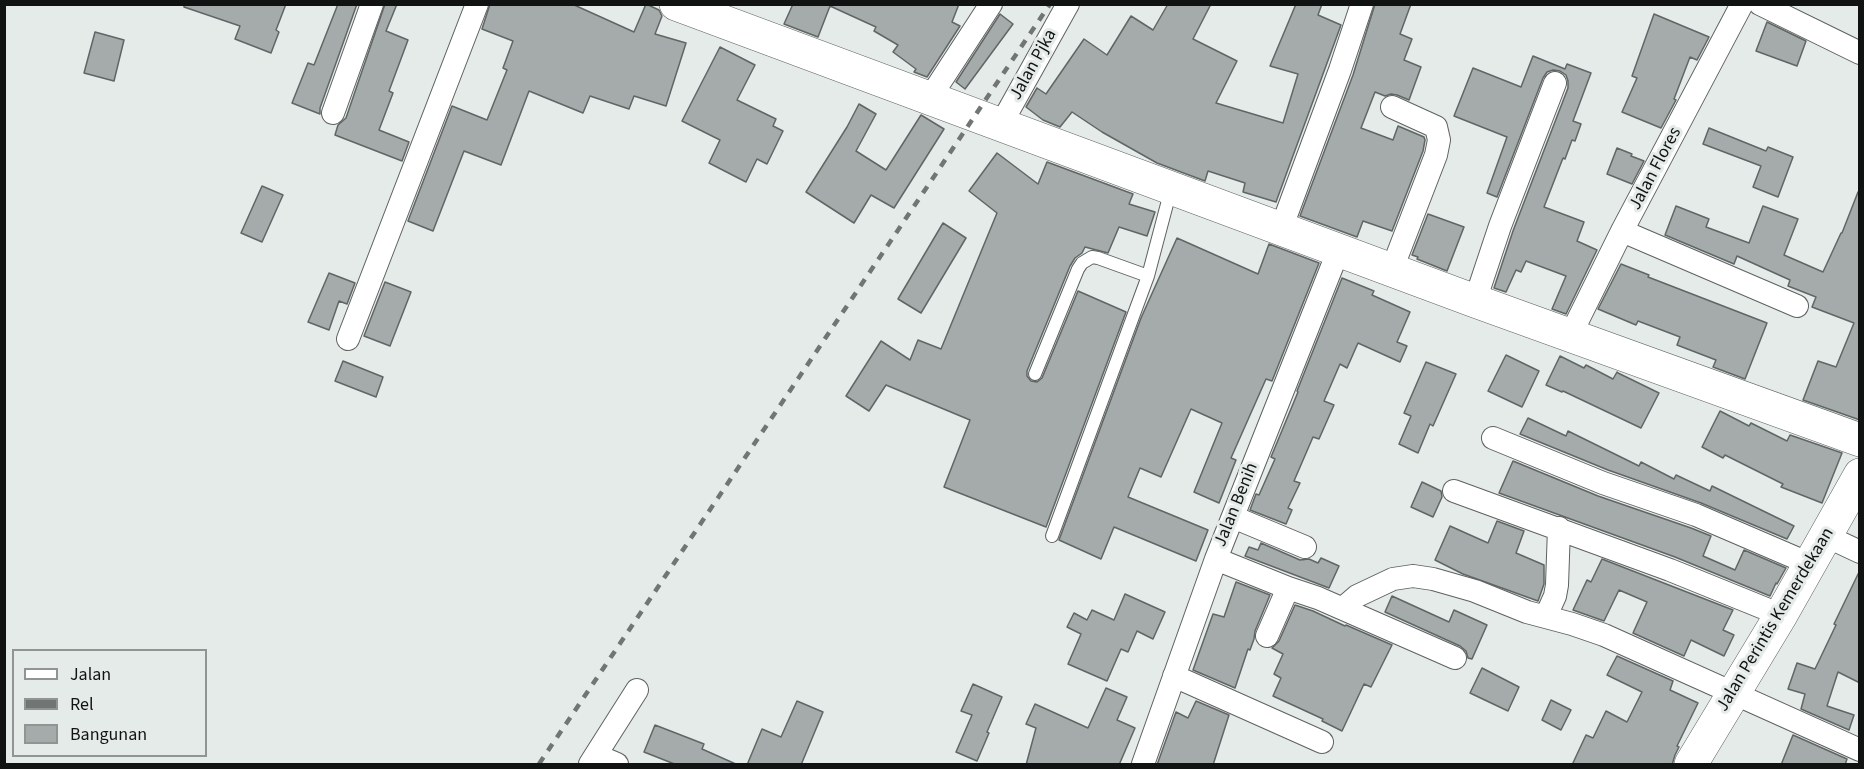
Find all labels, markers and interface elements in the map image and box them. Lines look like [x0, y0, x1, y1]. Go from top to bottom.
street label: Jalan Pjka [1006, 26, 1062, 104]
street label: Jalan Flores [1625, 124, 1687, 214]
street label: Jalan Benih [1210, 460, 1264, 550]
street label: Jalan Perintis Kemerdekaan [1713, 524, 1839, 716]
legend [12, 649, 207, 757]
text: Jalan [70, 662, 111, 687]
text: Rel [70, 692, 94, 717]
text: Bangunan [70, 722, 147, 747]

